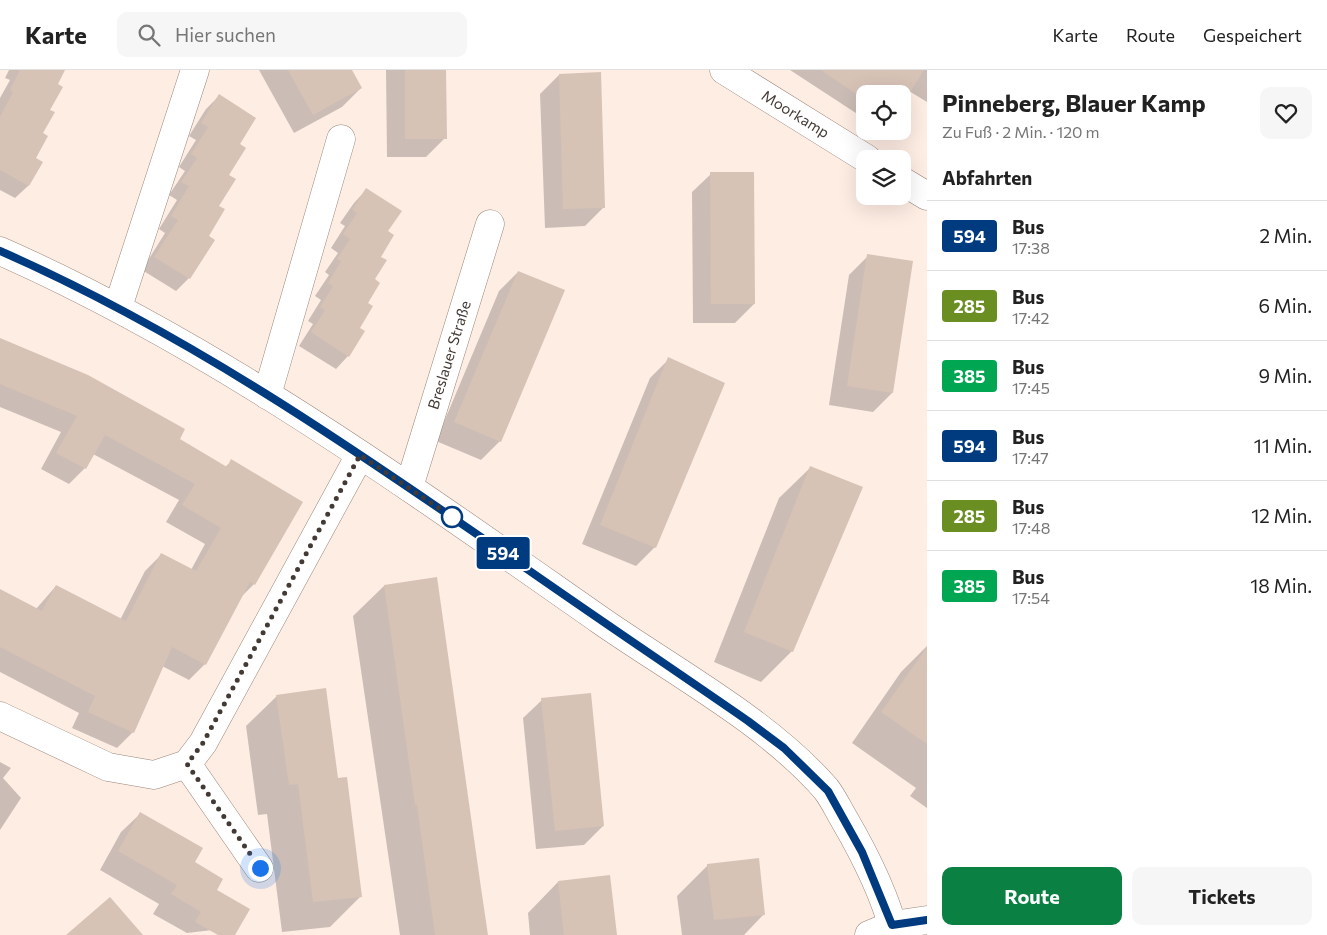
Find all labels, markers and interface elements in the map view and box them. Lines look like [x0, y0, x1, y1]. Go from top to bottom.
search box [117, 12, 467, 57]
text: Karte [25, 20, 87, 49]
icon: search [135, 21, 163, 49]
text: Hier suchen [175, 23, 276, 46]
text: Karte [1053, 24, 1098, 46]
text: Route [1126, 24, 1175, 46]
text: Gespeichert [1203, 24, 1302, 46]
map controls [856, 85, 911, 205]
button: locate [856, 85, 911, 140]
street label: Moorkamp [759, 86, 833, 141]
button: heart [1260, 87, 1312, 139]
text: Pinneberg, Blauer Kamp [942, 88, 1206, 117]
text: Zu Fuß · 2 Min. · 120 m [942, 122, 1100, 141]
button: layers [856, 150, 911, 205]
text: Abfahrten [942, 166, 1032, 189]
text: Bus [1012, 215, 1044, 238]
text: 2 Min. [1259, 224, 1312, 247]
text: 594 [953, 225, 986, 247]
text: 17:38 [1012, 238, 1050, 257]
text: Bus [1012, 285, 1044, 308]
text: 6 Min. [1258, 294, 1312, 317]
text: 285 [954, 295, 985, 317]
street label: Breslauer Straße [423, 298, 474, 411]
text: 17:42 [1012, 308, 1049, 327]
text: Bus [1012, 355, 1044, 378]
text: 9 Min. [1258, 364, 1312, 387]
text: 385 [953, 365, 986, 387]
text: 17:45 [1012, 378, 1050, 397]
text: Bus [1012, 425, 1044, 448]
text: 11 Min. [1254, 434, 1312, 457]
text: 594 [953, 435, 986, 457]
text: 17:47 [1012, 448, 1049, 467]
text: Bus [1012, 495, 1044, 518]
text: 12 Min. [1251, 504, 1312, 527]
text: 285 [954, 505, 985, 527]
unlabelled marker [441, 506, 463, 528]
text: 17:48 [1012, 518, 1050, 537]
line badge: 594 [474, 537, 532, 569]
text: 594 [487, 542, 519, 564]
text: Bus [1012, 565, 1044, 588]
text: 18 Min. [1250, 574, 1312, 597]
text: 385 [953, 575, 986, 597]
text: 17:54 [1012, 588, 1050, 607]
your location [248, 856, 273, 881]
button: Route [942, 867, 1122, 925]
button: Tickets [1132, 867, 1312, 925]

